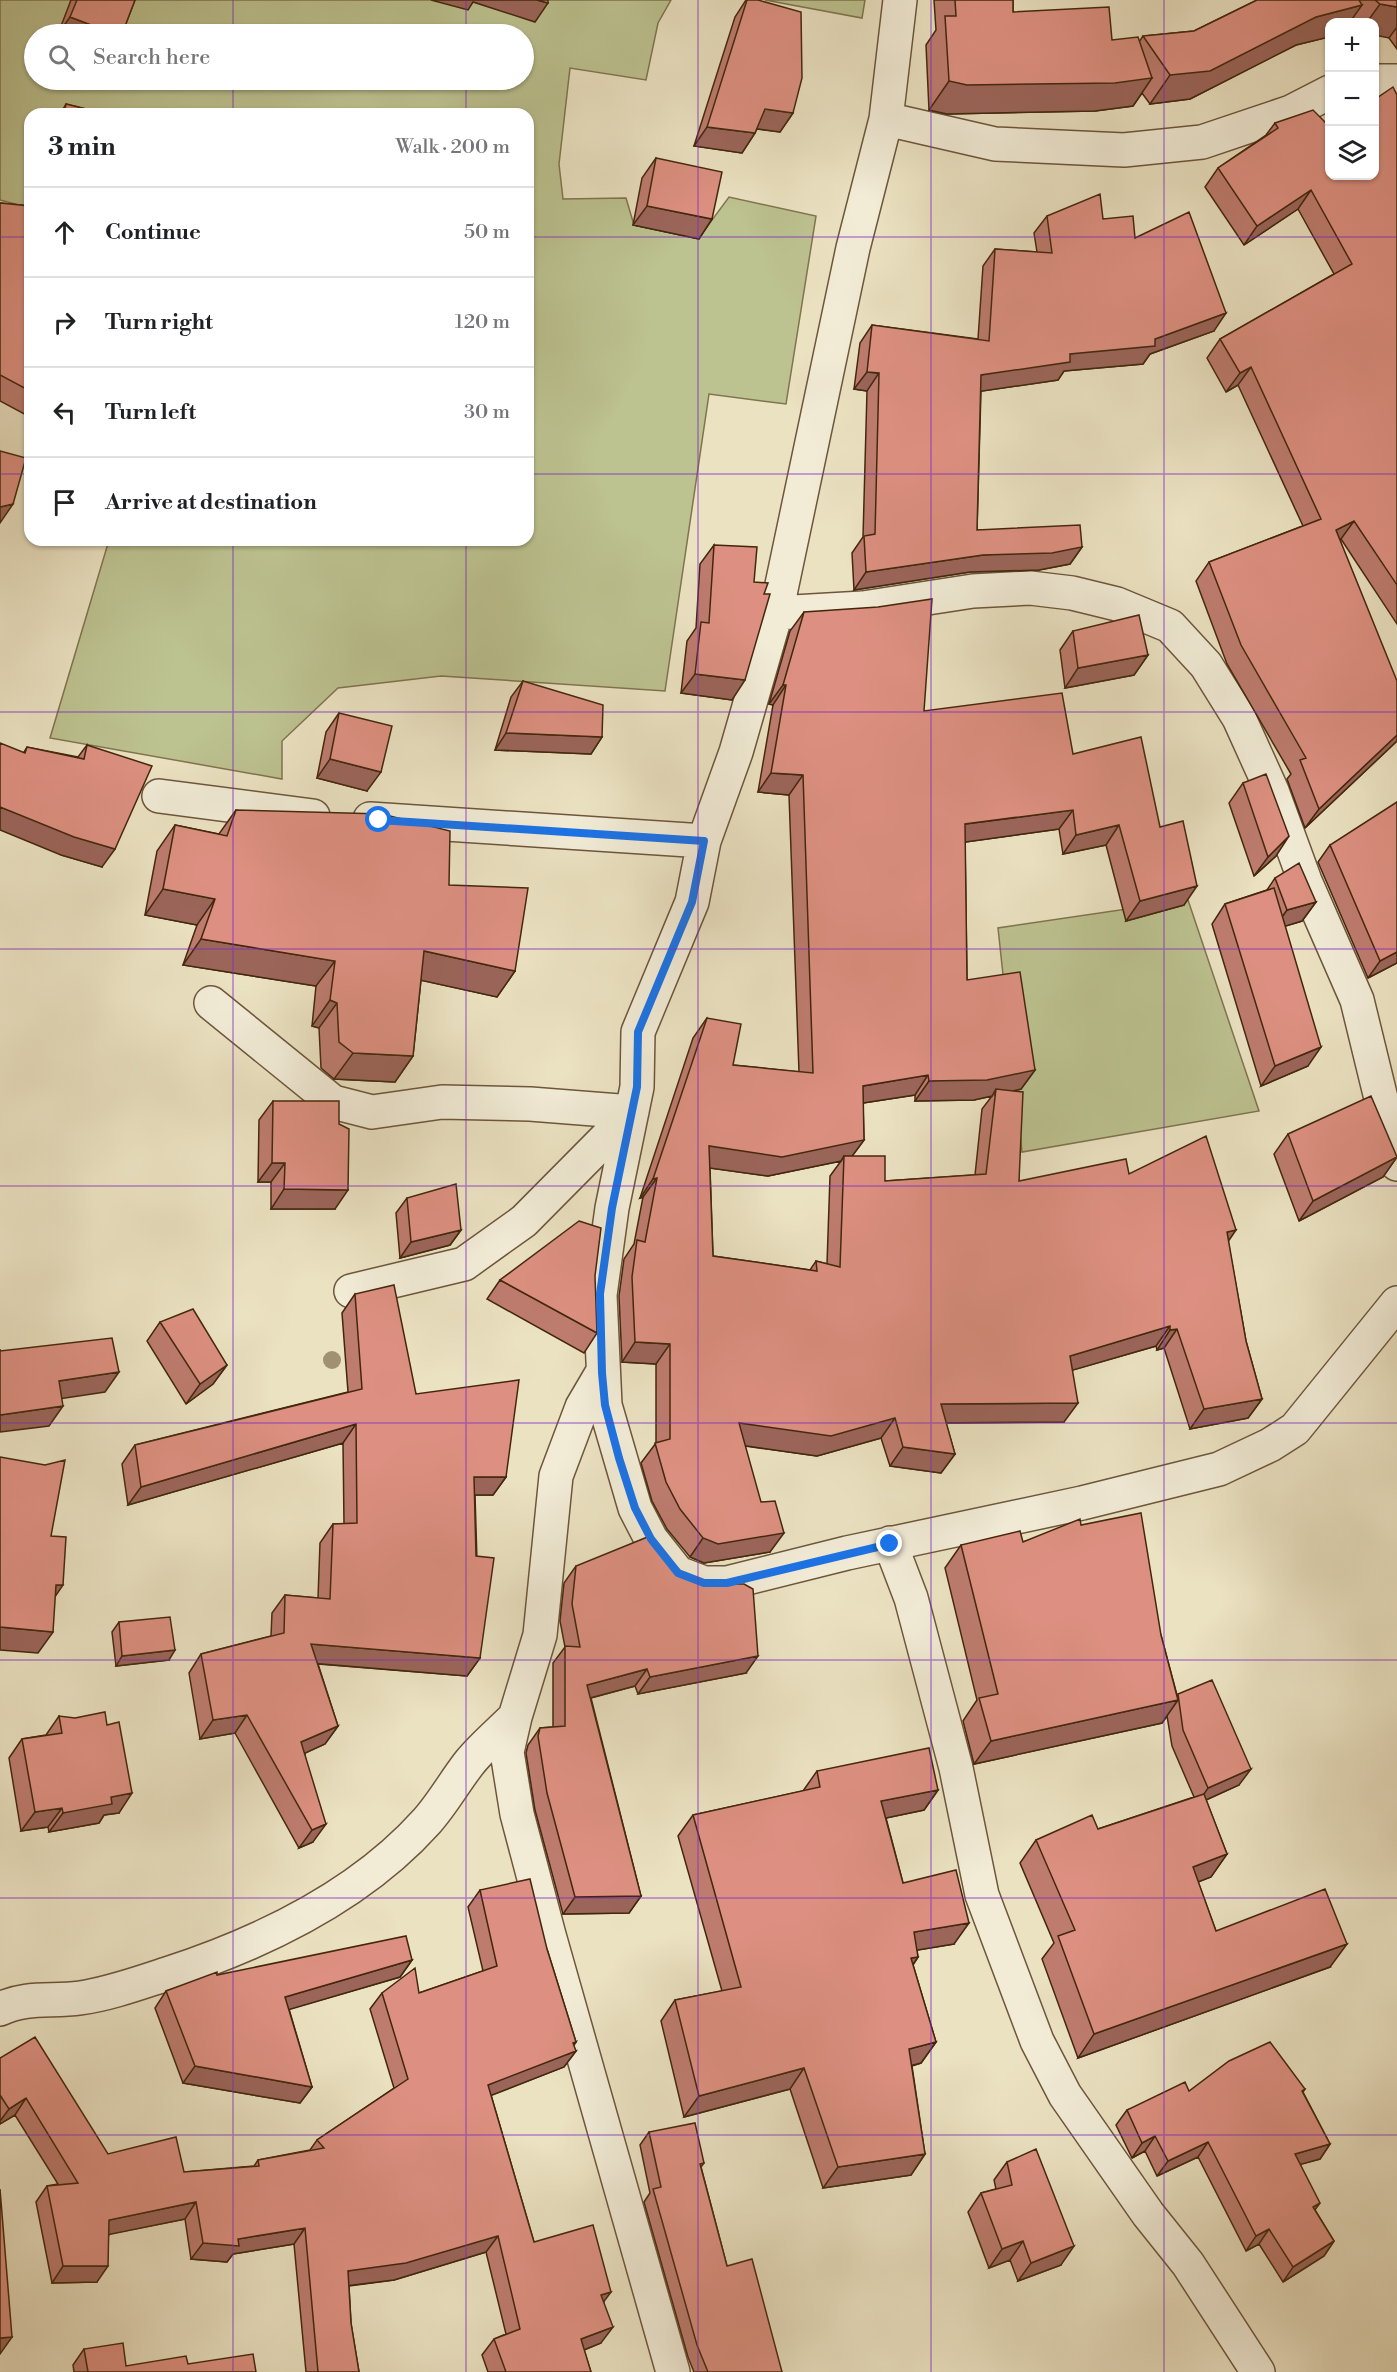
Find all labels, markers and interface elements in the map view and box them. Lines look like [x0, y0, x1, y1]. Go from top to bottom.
map controls [1325, 18, 1379, 180]
button: + [1325, 18, 1379, 72]
search box [24, 24, 534, 90]
icon: search [45, 41, 78, 74]
text: Search here [93, 44, 210, 71]
button: − [1325, 72, 1379, 126]
button: layers [1325, 126, 1379, 180]
text: 3 min [48, 131, 116, 163]
text: Walk · 200 m [396, 135, 510, 160]
icon: ahead [48, 216, 81, 249]
text: Continue [105, 219, 201, 246]
text: 50 m [464, 220, 510, 245]
icon: right [48, 306, 81, 339]
text: Turn right [105, 309, 213, 336]
text: 120 m [455, 310, 510, 335]
icon: left [48, 396, 81, 429]
text: Turn left [105, 399, 196, 426]
text: 30 m [464, 400, 510, 425]
icon: arrive [48, 486, 81, 519]
text: Arrive at destination [105, 489, 317, 516]
route start [365, 806, 391, 832]
route end [876, 1530, 902, 1556]

